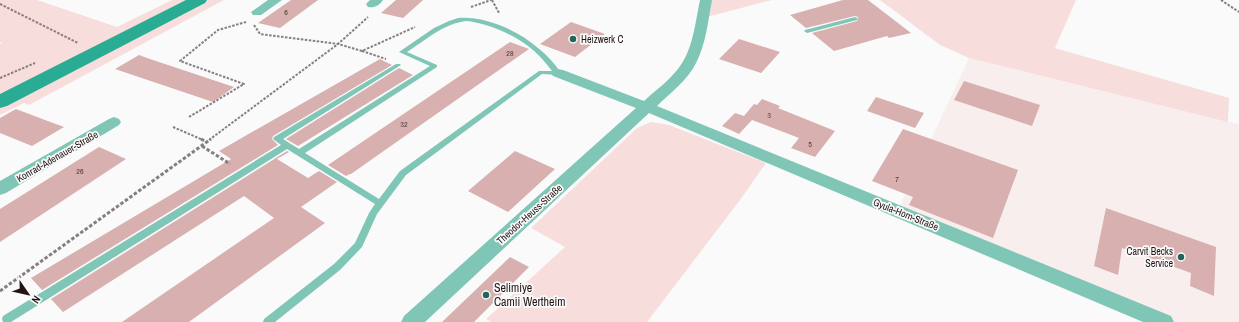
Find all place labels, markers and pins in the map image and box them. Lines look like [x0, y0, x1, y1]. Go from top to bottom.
place label: Heizwerk C [581, 33, 623, 46]
marker: Heizwerk C [568, 34, 578, 44]
place label: Carvit Becks Service [1127, 245, 1173, 270]
marker: Carvit Becks Service [1176, 252, 1186, 262]
place label: Selimiye Camii Wertheim [494, 280, 565, 310]
marker: Selimiye Camii Wertheim [481, 290, 491, 300]

